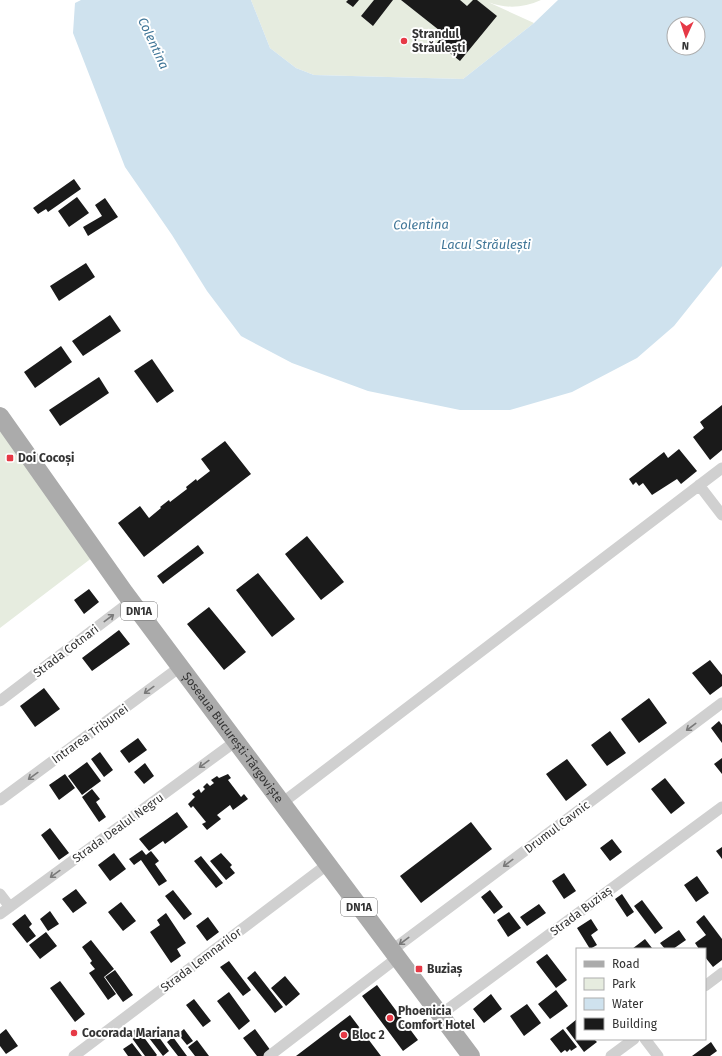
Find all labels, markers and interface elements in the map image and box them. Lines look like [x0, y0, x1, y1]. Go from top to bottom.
water label: Colentina [135, 15, 172, 72]
north arrow [666, 16, 706, 56]
place label: Ștrandul Străulești [412, 27, 465, 56]
marker: Ștrandul Străulești [399, 36, 409, 46]
text: N [682, 39, 689, 52]
water label: Colentina [393, 217, 449, 232]
water label: Lacul Străulești [441, 237, 531, 253]
place label: Doi Cocoși [18, 451, 74, 466]
marker: Doi Cocoși [5, 453, 15, 463]
road number: DN1A [121, 602, 157, 620]
one-way arrow [103, 614, 114, 623]
street label: Strada Cotnari [31, 622, 101, 680]
street label: Șoseaua București-Târgoviște [179, 669, 286, 805]
one-way arrow [143, 686, 154, 695]
street label: Intrarea Tribunei [49, 702, 131, 766]
one-way arrow [685, 722, 696, 731]
one-way arrow [199, 760, 210, 768]
one-way arrow [27, 772, 38, 780]
street label: Strada Dealul Negru [70, 790, 166, 866]
street label: Drumul Cavnic [522, 798, 593, 856]
one-way arrow [503, 859, 514, 867]
one-way arrow [49, 870, 60, 879]
street label: Strada Buziaș [547, 883, 615, 939]
road number: DN1A [341, 898, 377, 916]
street label: Strada Lemnarilor [158, 925, 245, 995]
one-way arrow [399, 937, 410, 945]
legend [576, 948, 706, 1040]
text: Road [612, 957, 640, 971]
place label: Buziaș [427, 962, 463, 977]
marker: Buziaș [414, 964, 424, 974]
text: Park [612, 977, 636, 991]
text: Water [612, 997, 644, 1011]
place label: Phoenicia Comfort Hotel [398, 1004, 475, 1032]
marker: Phoenicia Comfort Hotel [385, 1013, 395, 1023]
text: Building [612, 1017, 658, 1031]
place label: Cocorada Mariana [82, 1026, 180, 1040]
marker: Cocorada Mariana [69, 1028, 79, 1038]
place label: Bloc 2 [352, 1028, 385, 1042]
marker: Bloc 2 [339, 1030, 349, 1040]

